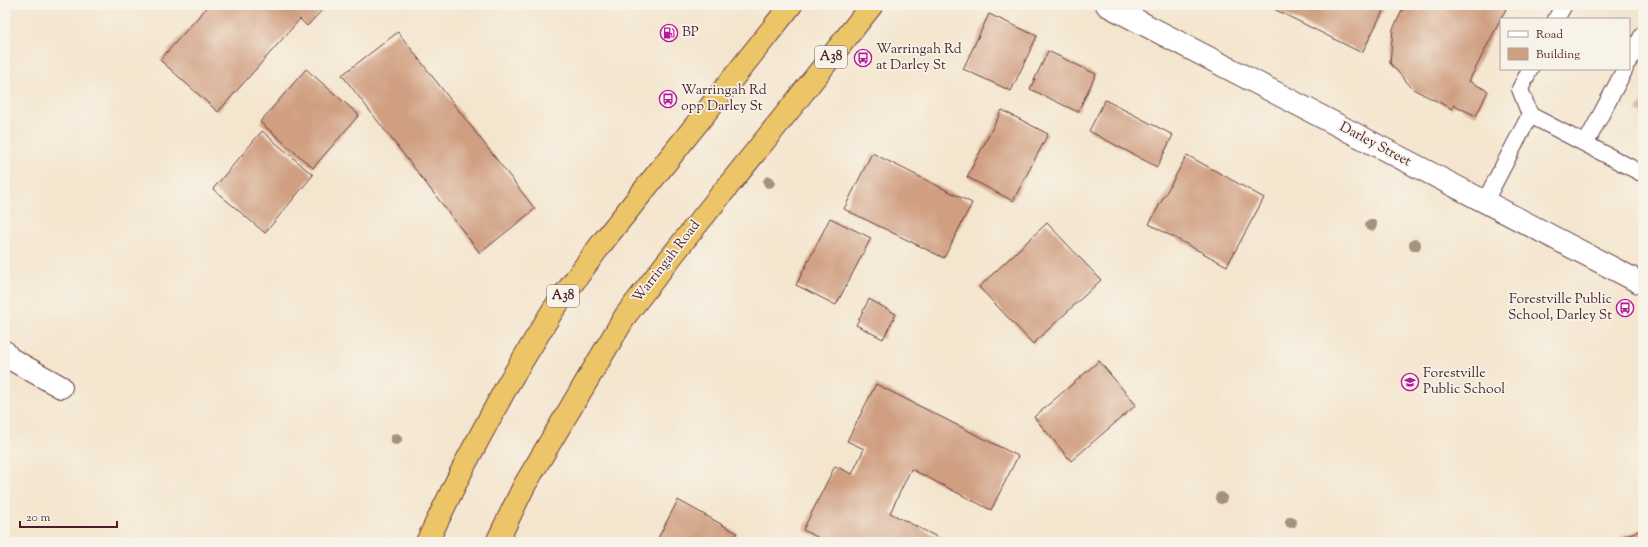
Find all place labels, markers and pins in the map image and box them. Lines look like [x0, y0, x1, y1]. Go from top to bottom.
fuel station icon: BP [659, 23, 679, 43]
place label: BP [682, 23, 699, 43]
place label: Warringah Rd at Darley St [876, 40, 962, 76]
bus stop icon: Warringah Rd at Darley St [853, 48, 873, 68]
place label: Warringah Rd opp Darley St [681, 81, 767, 117]
bus stop icon: Warringah Rd opp Darley St [658, 89, 678, 109]
place label: Forestville Public School, Darley St [1508, 290, 1612, 326]
bus stop icon: Forestville Public School, Darley St [1615, 298, 1635, 318]
place label: Forestville Public School [1423, 364, 1505, 400]
school or university icon: Forestville Public School [1400, 372, 1420, 392]

